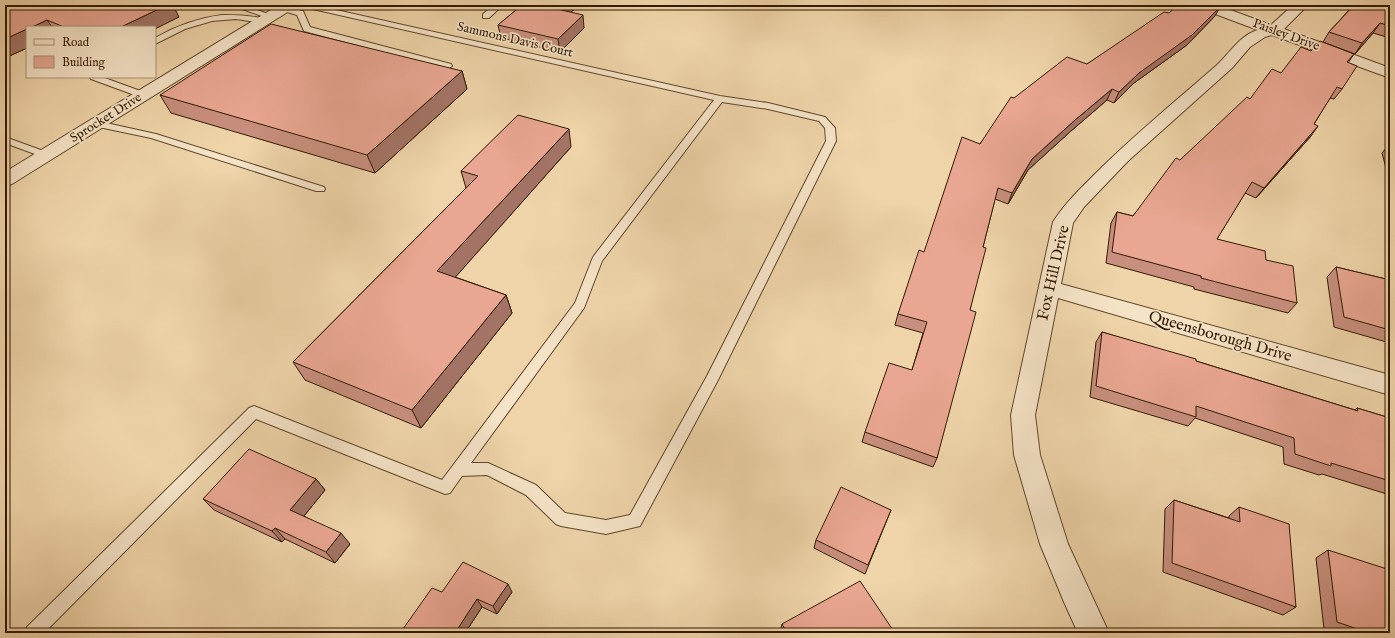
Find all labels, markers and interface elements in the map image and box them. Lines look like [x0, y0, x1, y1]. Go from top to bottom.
street label: Paisley Drive [1250, 15, 1322, 55]
street label: Sammons Davis Court [455, 18, 575, 62]
legend [26, 26, 156, 78]
text: Road [62, 35, 90, 50]
text: Building [62, 55, 106, 70]
street label: Sprocket Drive [67, 89, 145, 147]
street label: Fox Hill Drive [1033, 223, 1075, 323]
street label: Queensborough Drive [1146, 307, 1294, 367]

